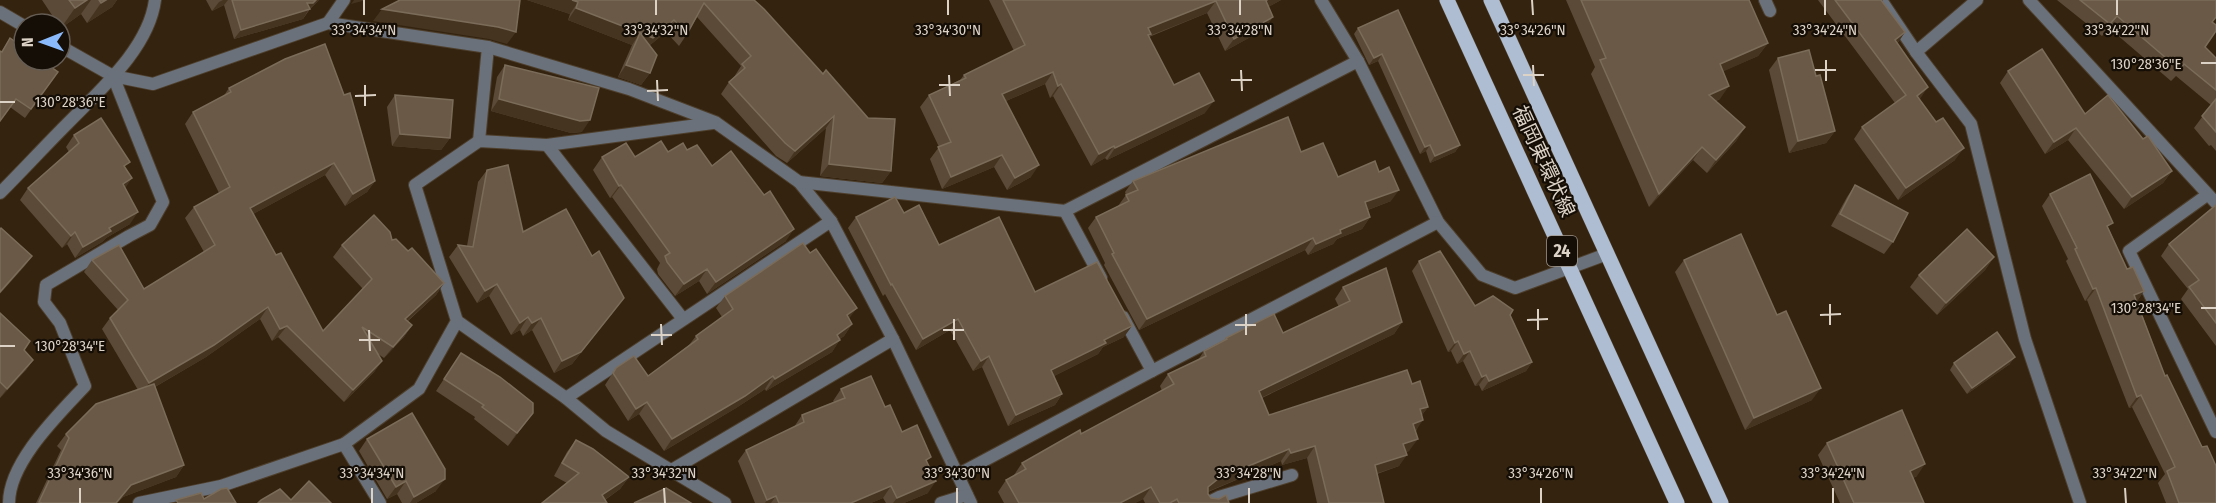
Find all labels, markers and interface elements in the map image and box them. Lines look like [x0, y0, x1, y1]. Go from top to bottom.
north arrow [12, 12, 72, 72]
text: 33°34'34"N [332, 21, 396, 39]
text: 33°34'32"N [624, 21, 688, 39]
text: 33°34'30"N [915, 21, 981, 39]
text: 33°34'28"N [1207, 21, 1273, 39]
text: 33°34'26"N [1500, 21, 1566, 39]
text: 33°34'24"N [1793, 21, 1857, 39]
text: 33°34'22"N [2085, 21, 2149, 39]
text: N [18, 37, 37, 47]
text: 130°28'36"E [2111, 55, 2182, 73]
text: 130°28'36"E [35, 93, 106, 111]
street label: 福岡東環状線 [1508, 102, 1580, 220]
road number: 24 [1547, 236, 1577, 266]
text: 130°28'34"E [2111, 299, 2181, 317]
text: 130°28'34"E [35, 337, 105, 355]
text: 33°34'36"N [47, 464, 113, 482]
text: 33°34'34"N [340, 464, 404, 482]
text: 33°34'32"N [632, 464, 696, 482]
text: 33°34'30"N [924, 464, 990, 482]
text: 33°34'28"N [1216, 464, 1282, 482]
text: 33°34'26"N [1508, 464, 1574, 482]
text: 33°34'24"N [1801, 464, 1865, 482]
text: 33°34'22"N [2093, 464, 2157, 482]

